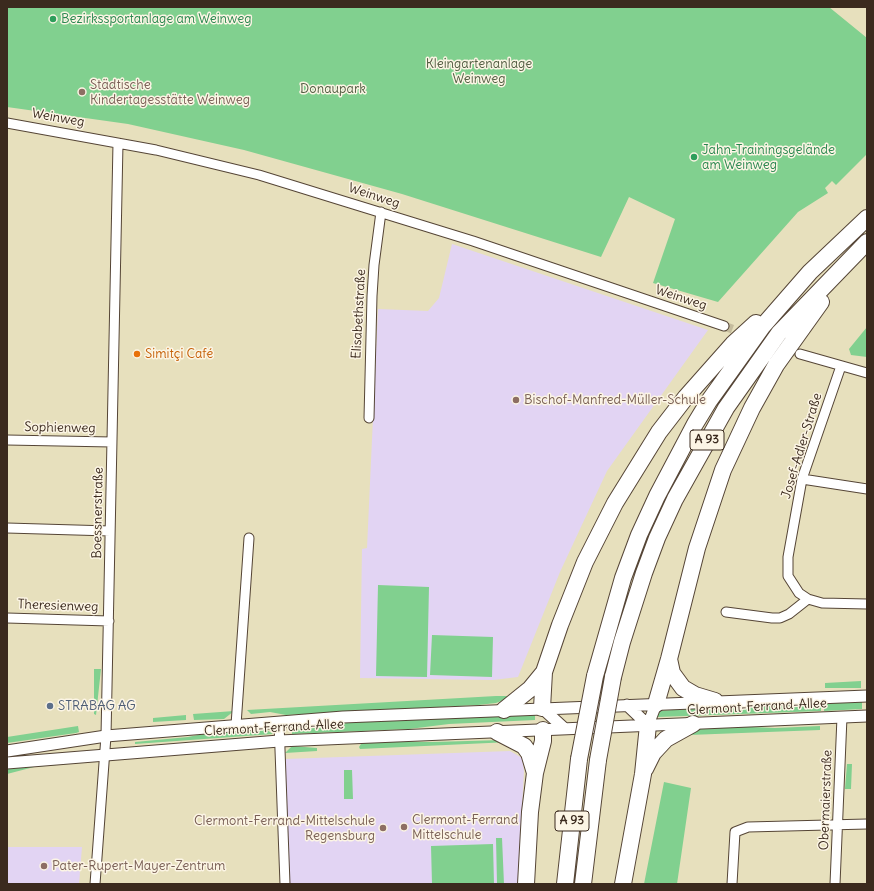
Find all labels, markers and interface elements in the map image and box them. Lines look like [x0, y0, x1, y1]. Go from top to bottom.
place label: Bezirkssportanlage am Weinweg [61, 11, 251, 27]
marker: Bezirkssportanlage am Weinweg [48, 14, 58, 24]
park label: Kleingartenanlage Weinweg [426, 56, 532, 87]
place label: Städtische Kindertagesstätte Weinweg [90, 77, 250, 108]
park label: Donaupark [300, 81, 366, 97]
marker: Städtische Kindertagesstätte Weinweg [77, 87, 87, 97]
street label: Weinweg [30, 106, 86, 130]
place label: Jahn-Trainingsgelände am Weinweg [702, 142, 835, 173]
marker: Jahn-Trainingsgelände am Weinweg [689, 152, 699, 162]
street label: Weinweg [346, 180, 402, 212]
street label: Elisabethstraße [349, 269, 369, 359]
street label: Weinweg [653, 282, 709, 314]
place label: Simitçi Café [145, 346, 213, 362]
marker: Simitçi Café [132, 349, 142, 359]
street label: Josef-Adler-Straße [778, 391, 826, 501]
place label: Bischof-Manfred-Müller-Schule [524, 392, 706, 408]
marker: Bischof-Manfred-Müller-Schule [511, 395, 521, 405]
street label: Sophienweg [24, 420, 96, 436]
road number: A 93 [690, 430, 724, 450]
street label: Boessnerstraße [89, 467, 107, 559]
street label: Theresienweg [17, 597, 99, 615]
street label: Clermont-Ferrand-Allee [687, 696, 827, 718]
place label: STRABAG AG [58, 698, 136, 714]
marker: STRABAG AG [45, 701, 55, 711]
street label: Clermont-Ferrand-Allee [204, 717, 344, 739]
street label: Obermaierstraße [816, 749, 836, 851]
road number: A 93 [555, 811, 589, 831]
place label: Clermont-Ferrand Mittelschule [412, 812, 518, 843]
place label: Clermont-Ferrand-Mittelschule Regensburg [194, 813, 375, 844]
marker: Clermont-Ferrand Mittelschule [399, 822, 409, 832]
marker: Clermont-Ferrand-Mittelschule Regensburg [378, 823, 388, 833]
place label: Pater-Rupert-Mayer-Zentrum [52, 858, 225, 874]
marker: Pater-Rupert-Mayer-Zentrum [39, 861, 49, 871]

